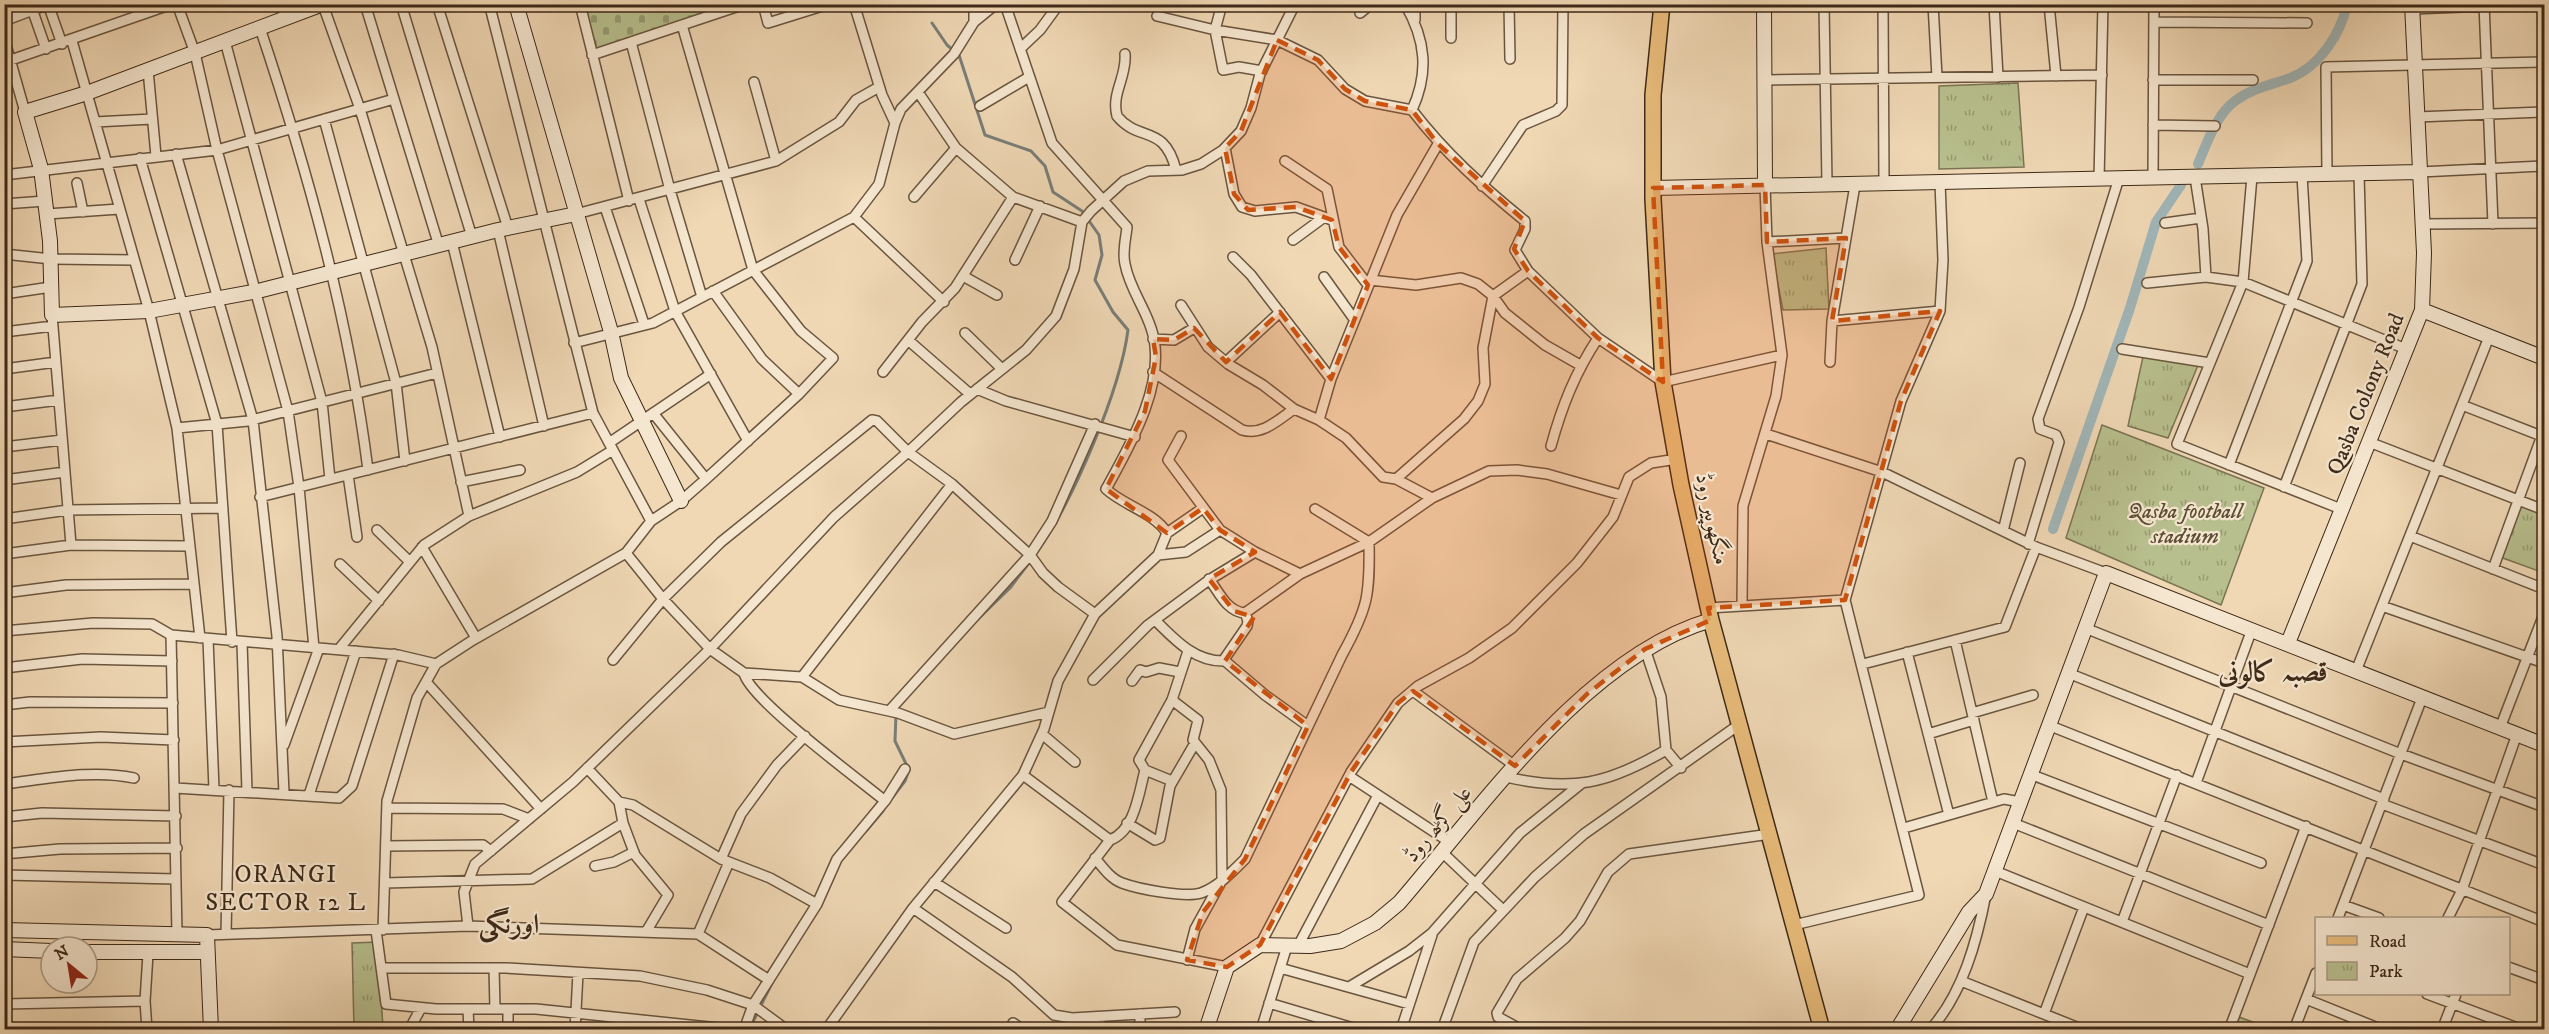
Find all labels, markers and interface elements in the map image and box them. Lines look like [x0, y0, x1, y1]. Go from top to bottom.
street label: Qasba Colony Road [2321, 309, 2411, 479]
street label: منگھوپیر روڈ [1687, 470, 1736, 568]
park label: Qasba football stadium [2128, 498, 2245, 550]
district label: قصبہ کالونی [2217, 655, 2328, 690]
street label: علی گڑھ روڈ [1397, 779, 1479, 869]
district label: ORANGI SECTOR 12 L [205, 860, 367, 918]
district label: اورنگی [479, 907, 539, 943]
legend [2315, 917, 2510, 995]
text: Road [2369, 931, 2406, 953]
north arrow [39, 935, 99, 995]
text: N [51, 941, 73, 965]
text: Park [2369, 961, 2403, 983]

